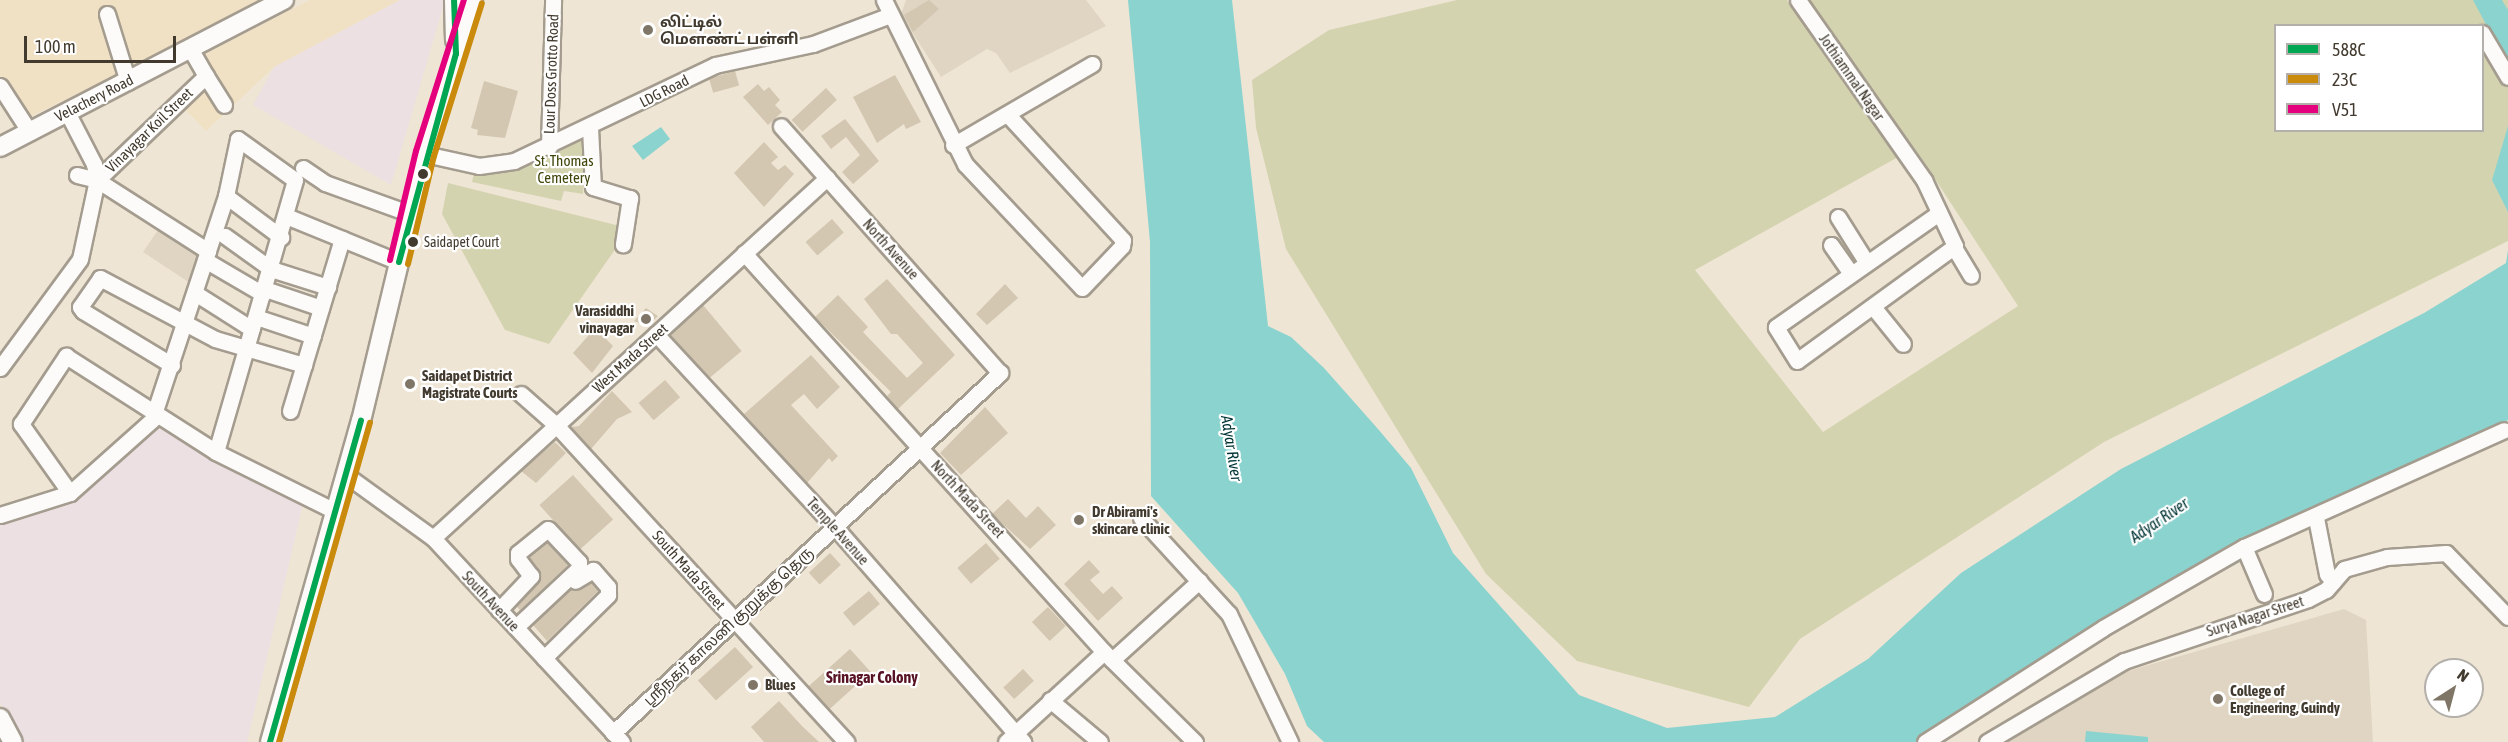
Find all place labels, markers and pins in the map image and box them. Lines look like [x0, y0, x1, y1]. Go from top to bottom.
place label: லிட்டில் மௌண்ட் பள்ளி [660, 12, 799, 47]
marker: லிட்டில் மௌண்ட் பள்ளி [641, 23, 655, 37]
unlabelled marker [417, 168, 429, 180]
place label: Saidapet Court [424, 234, 499, 250]
marker: Saidapet Court [407, 236, 419, 248]
place label: Varasiddhi vinayagar [575, 301, 634, 336]
marker: Varasiddhi vinayagar [639, 312, 653, 326]
place label: Saidapet District Magistrate Courts [422, 366, 518, 401]
marker: Saidapet District Magistrate Courts [403, 377, 417, 391]
place label: Dr Abirami's skincare clinic [1092, 502, 1170, 537]
marker: Dr Abirami's skincare clinic [1070, 511, 1088, 529]
place label: Blues [765, 676, 795, 694]
marker: Blues [746, 678, 760, 692]
place label: College of Engineering, Guindy [2230, 681, 2340, 716]
marker: College of Engineering, Guindy [2211, 692, 2225, 706]

